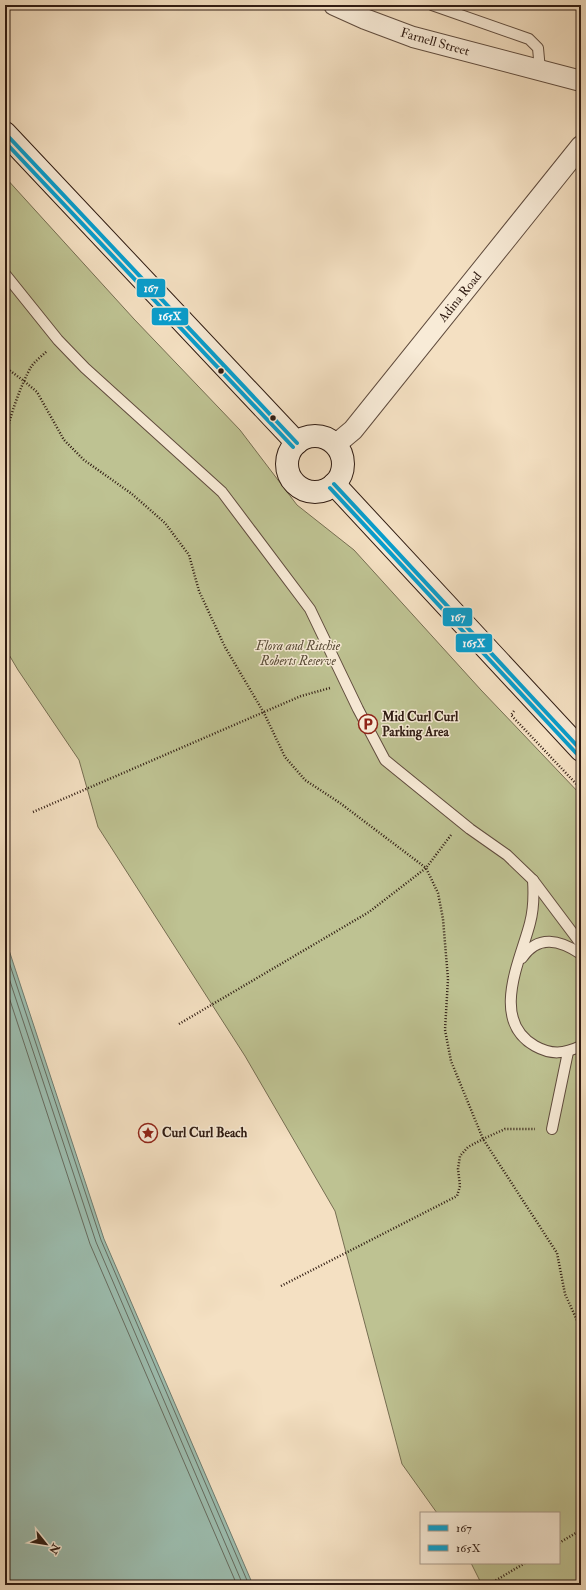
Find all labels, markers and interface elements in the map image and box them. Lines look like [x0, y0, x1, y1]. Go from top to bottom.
street label: Farnell Street [399, 25, 471, 59]
street label: Adina Road [434, 268, 485, 326]
line badge: 167 [136, 278, 166, 298]
text: 167 [144, 282, 159, 295]
line badge: 165X [151, 307, 189, 326]
text: 165X [159, 310, 182, 323]
unlabelled marker [216, 366, 226, 376]
unlabelled marker [268, 413, 278, 423]
line badge: 167 [442, 607, 473, 627]
text: 167 [451, 611, 466, 624]
line badge: 165X [455, 633, 493, 653]
text: 165X [463, 637, 486, 650]
park label: Flora and Ritchie Roberts Reserve [255, 638, 341, 669]
place label: Mid Curl Curl Parking Area [381, 709, 459, 741]
parking icon: Mid Curl Curl Parking Area [357, 713, 379, 735]
place icon: Curl Curl Beach [137, 1122, 159, 1144]
place label: Curl Curl Beach [162, 1125, 248, 1141]
legend [420, 1512, 560, 1564]
text: 167 [456, 1521, 472, 1536]
north arrow [26, 1524, 66, 1564]
text: N [46, 1540, 63, 1557]
text: 165X [456, 1541, 482, 1556]

